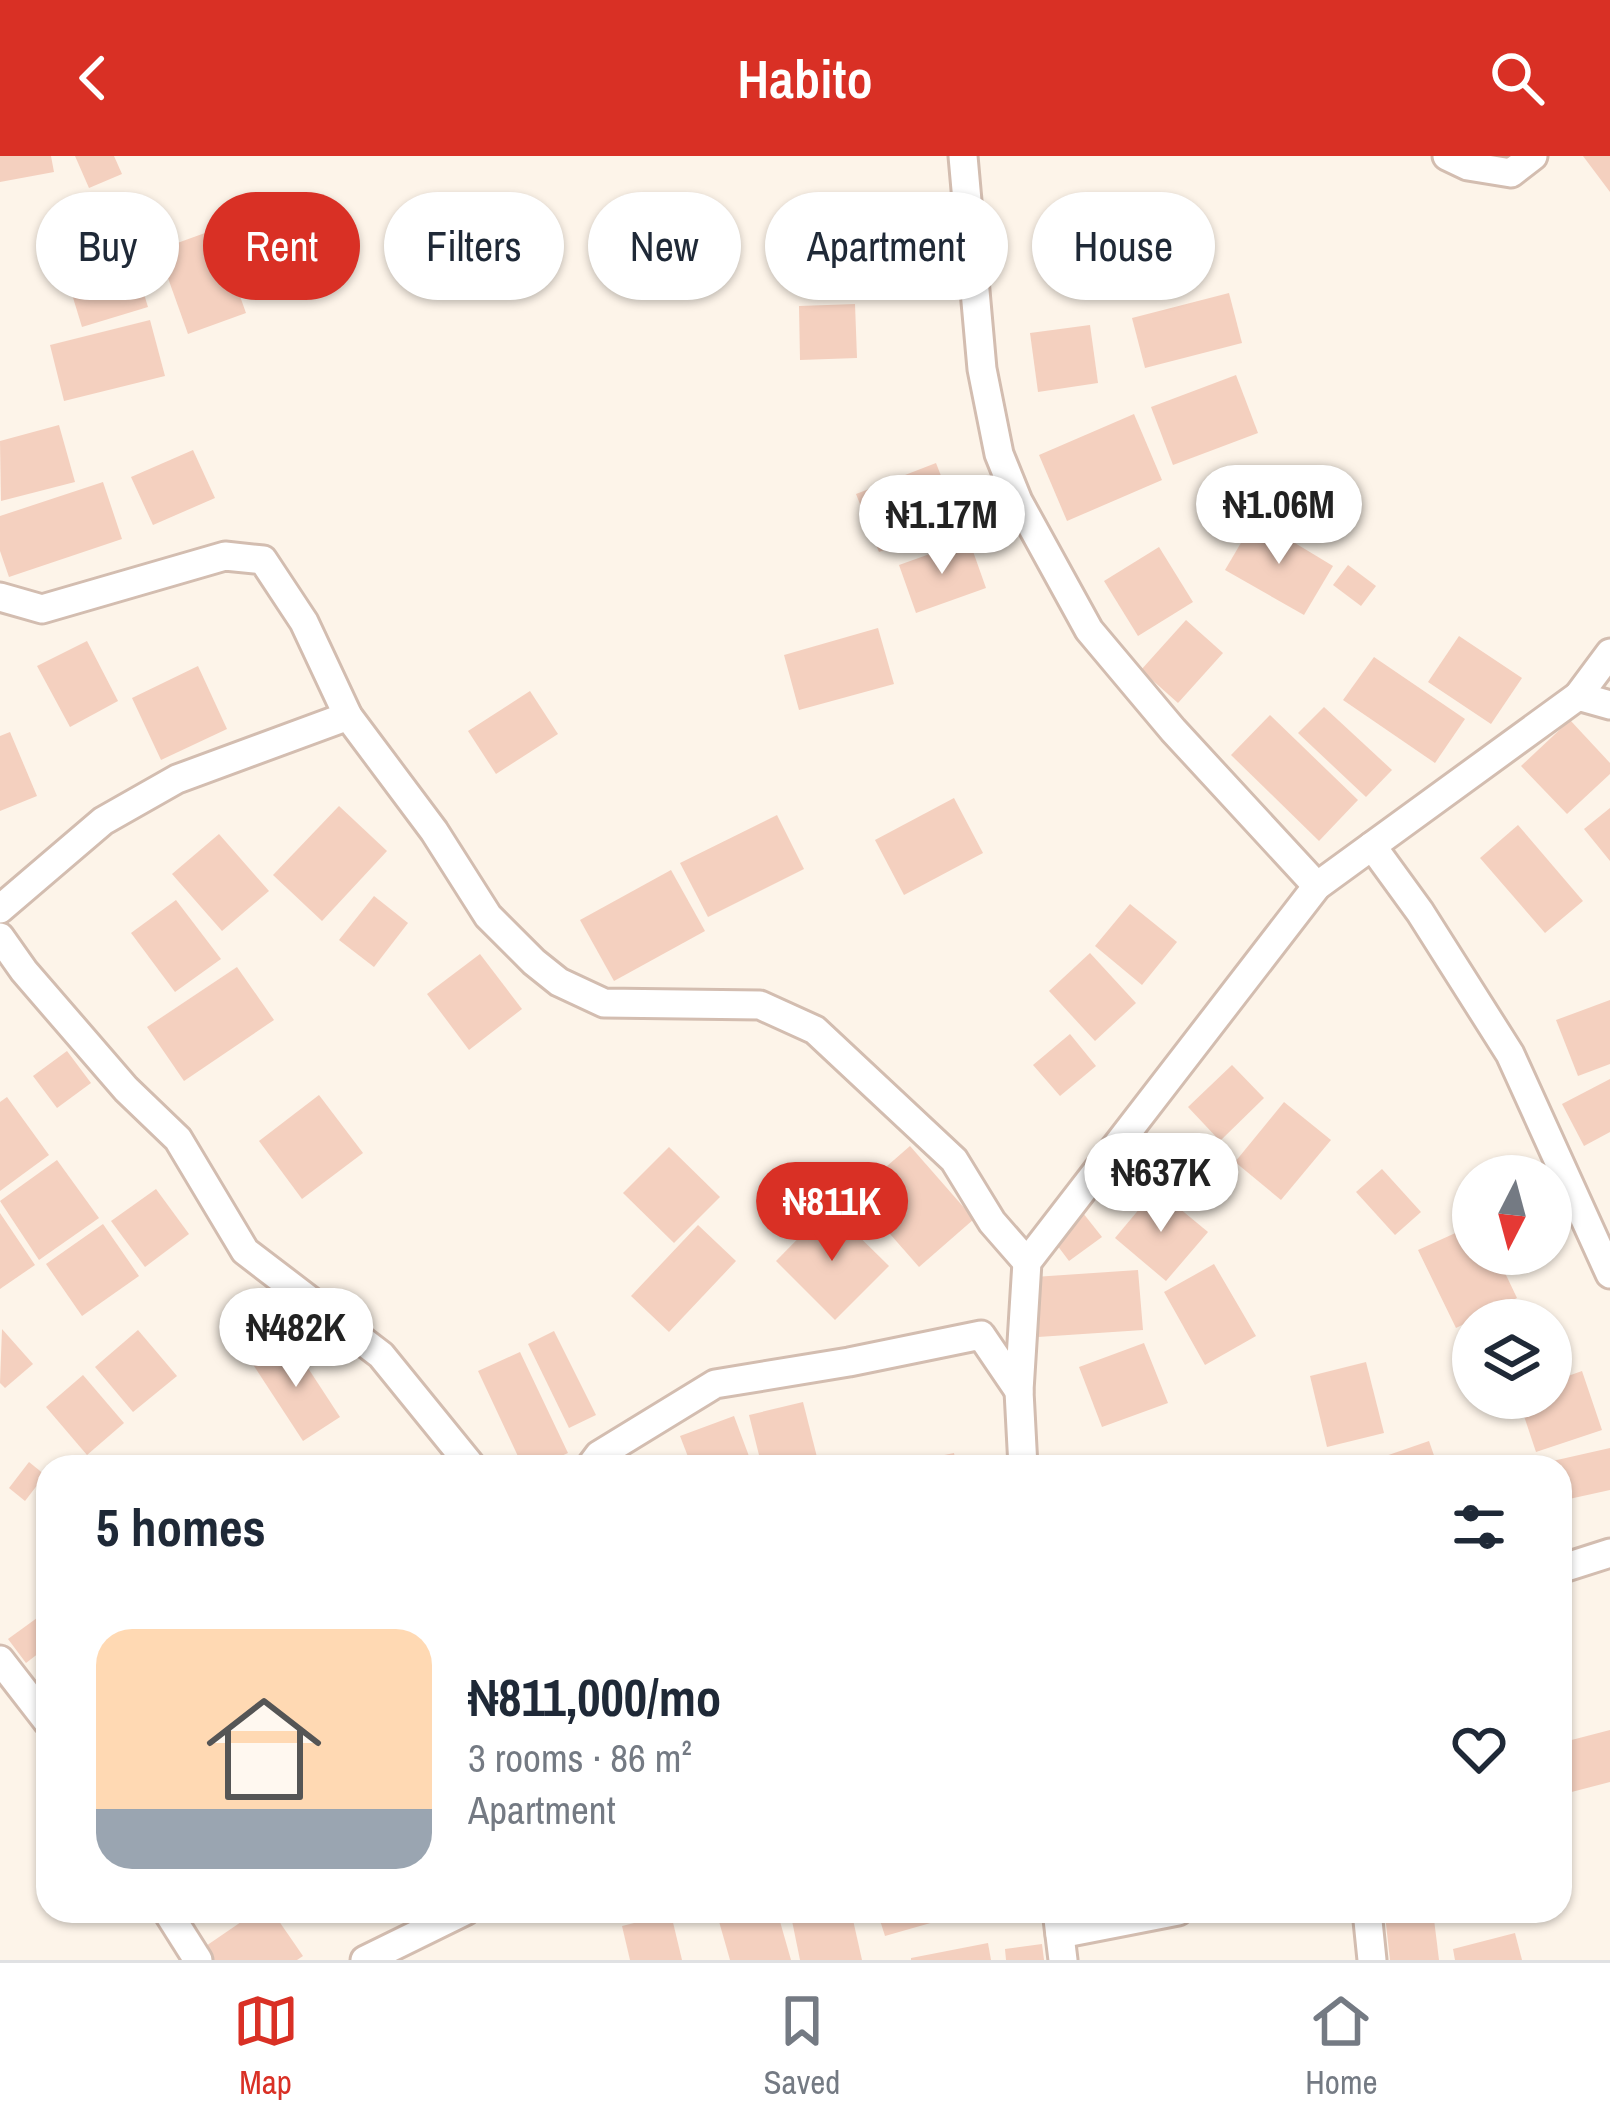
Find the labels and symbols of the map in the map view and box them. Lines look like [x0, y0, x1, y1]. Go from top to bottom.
pin: ₦1.06M [1181, 465, 1377, 567]
pin: ₦1.17M [844, 475, 1040, 577]
pin: ₦637K [1077, 1133, 1245, 1235]
north arrow [1452, 1155, 1572, 1275]
pin: ₦811K [748, 1162, 916, 1264]
pin: ₦482K [212, 1288, 380, 1390]

